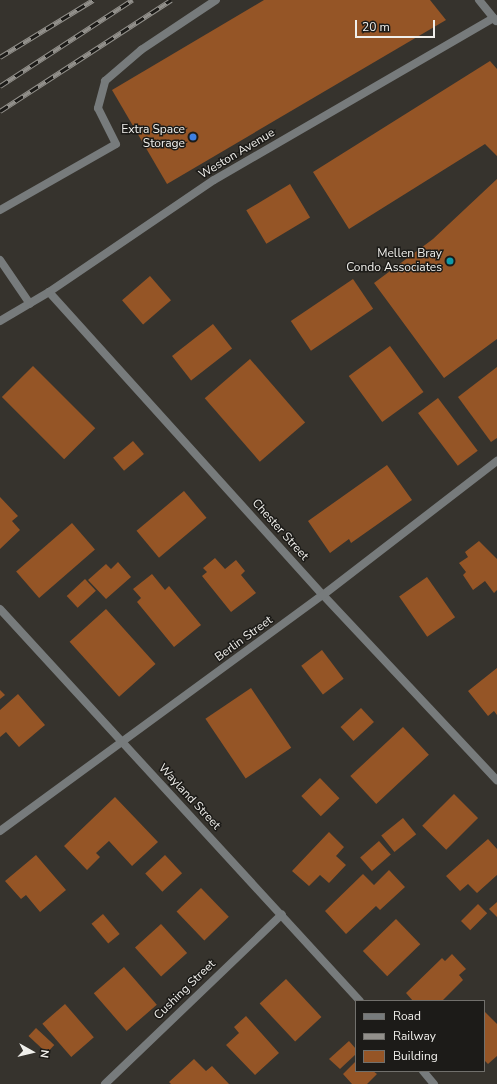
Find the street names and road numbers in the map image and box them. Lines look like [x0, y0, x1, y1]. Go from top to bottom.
street label: Weston Avenue [196, 126, 278, 182]
street label: Chester Street [249, 496, 311, 564]
street label: Berlin Street [212, 613, 276, 665]
street label: Wayland Street [155, 761, 223, 833]
street label: Cushing Street [151, 957, 219, 1023]

